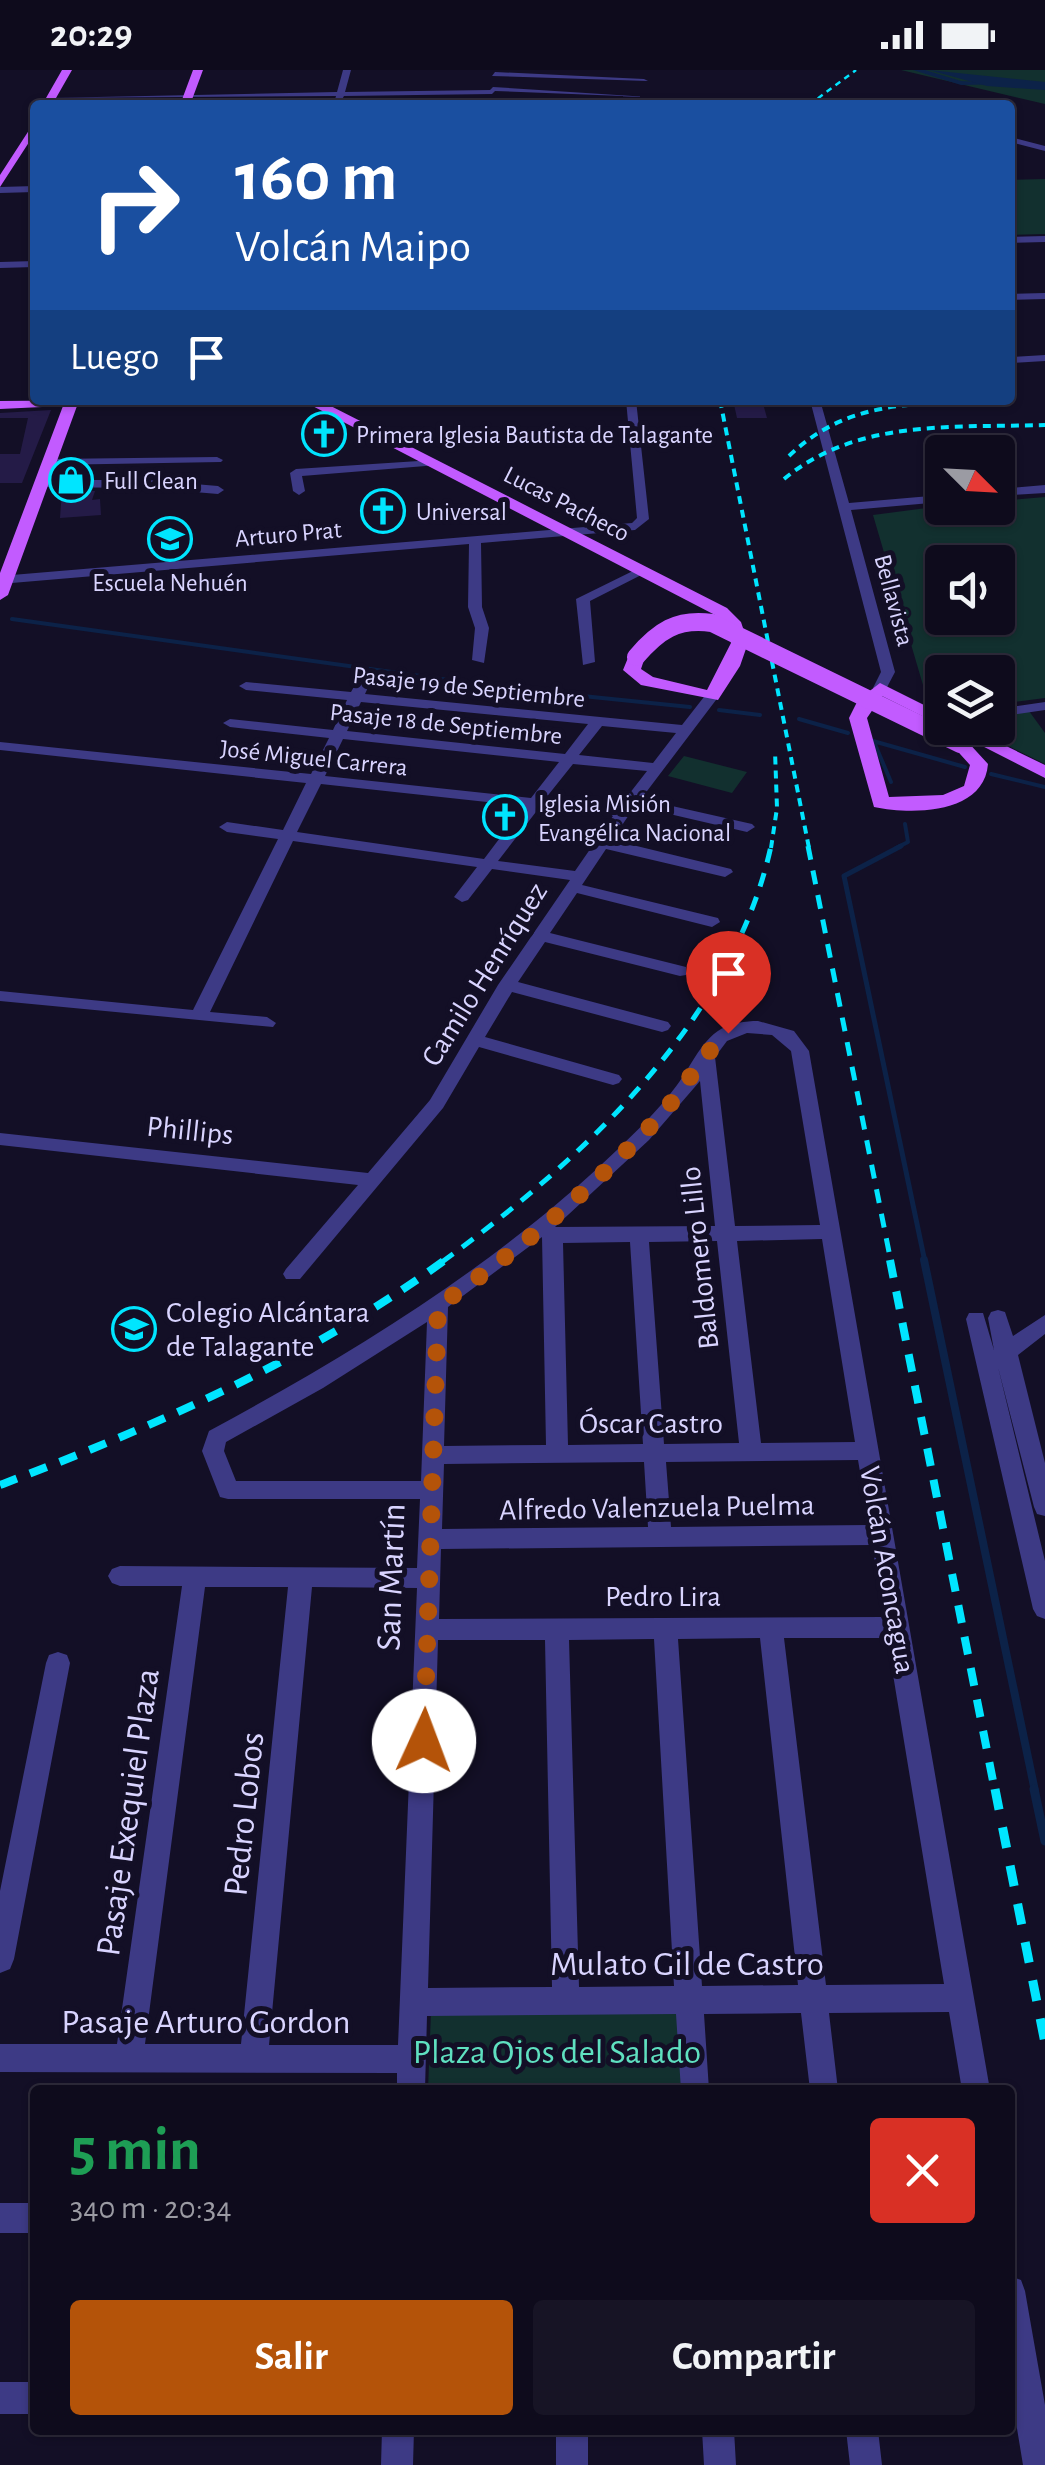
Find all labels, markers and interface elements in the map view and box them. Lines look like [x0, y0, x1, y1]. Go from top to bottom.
text: 20:29 [50, 16, 133, 54]
icon: right [70, 140, 200, 270]
text: 160 m [235, 143, 398, 213]
text: Volcán Maipo [235, 225, 471, 270]
icon: arrive [179, 330, 234, 385]
text: Luego [70, 339, 159, 377]
church icon: Primera Iglesia Bautista de Talagante [301, 411, 347, 457]
place label: Primera Iglesia Bautista de Talagante [356, 423, 713, 448]
north arrow [925, 435, 1015, 525]
map controls [925, 435, 1015, 745]
shop icon: Full Clean [48, 457, 94, 503]
street label: Lucas Pacheco [499, 462, 633, 547]
place label: Full Clean [104, 469, 198, 494]
church icon: Universal [360, 488, 406, 534]
place label: Universal [416, 500, 507, 525]
school or university icon: Escuela Nehuén [147, 516, 193, 562]
street label: Arturo Prat [234, 517, 343, 552]
button: sound [925, 545, 1015, 635]
street label: Bellavista [869, 552, 918, 649]
place label: Escuela Nehuén [92, 571, 248, 596]
button: layers [925, 655, 1015, 745]
street label: Pasaje 19 de Septiembre [352, 663, 586, 712]
street label: Pasaje 18 de Septiembre [328, 700, 563, 749]
street label: José Miguel Carrera [219, 736, 409, 781]
place label: Iglesia Misión Evangélica Nacional [538, 792, 731, 846]
church icon: Iglesia Misión Evangélica Nacional [482, 794, 528, 840]
street label: Camilo Henríquez [416, 877, 553, 1072]
pin [686, 931, 771, 1034]
icon: arrive [701, 946, 756, 1001]
street label: Phillips [145, 1112, 235, 1150]
street label: Baldomero Lillo [675, 1165, 725, 1351]
place label: Colegio Alcántara de Talagante [166, 1298, 370, 1362]
school or university icon: Colegio Alcántara de Talagante [111, 1306, 157, 1352]
street label: Óscar Castro [579, 1407, 723, 1439]
street label: Volcán Aconcagua [854, 1464, 920, 1676]
street label: Alfredo Valenzuela Puelma [499, 1490, 815, 1526]
street label: San Martín [371, 1503, 412, 1651]
street label: Pedro Lira [605, 1582, 721, 1612]
street label: Pasaje Exequiel Plaza [91, 1666, 166, 1958]
position arrow [372, 1689, 476, 1793]
street label: Pedro Lobos [218, 1730, 270, 1898]
street label: Mulato Gil de Castro [550, 1947, 824, 1982]
street label: Pasaje Arturo Gordon [61, 2005, 351, 2040]
park label: Plaza Ojos del Salado [413, 2035, 701, 2070]
button: close [870, 2118, 975, 2223]
text: 5 min [70, 2121, 201, 2181]
text: 340 m · 20:34 [70, 2192, 232, 2224]
button: Salir [70, 2300, 513, 2415]
button: Compartir [533, 2300, 975, 2415]

